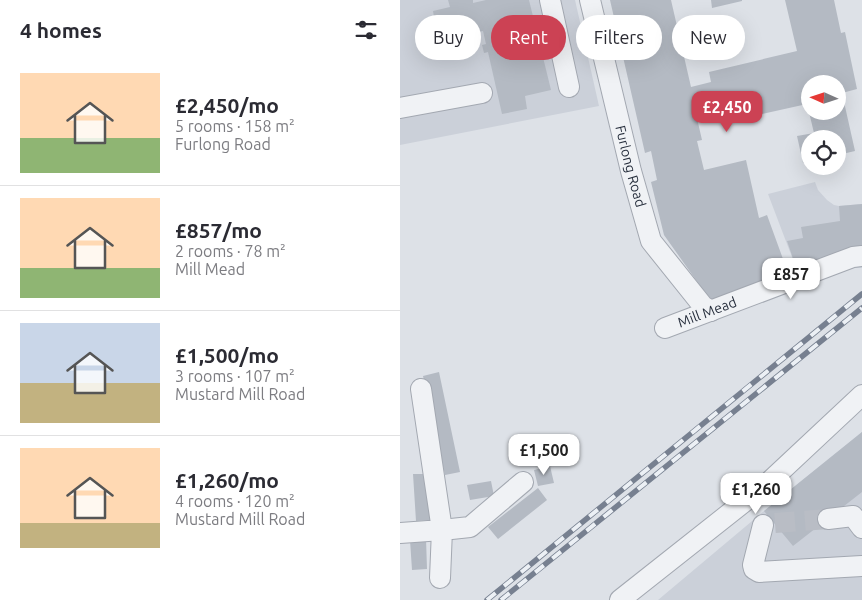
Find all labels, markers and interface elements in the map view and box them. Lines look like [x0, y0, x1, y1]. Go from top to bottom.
chip: Buy [415, 15, 481, 60]
chip: Rent [491, 15, 566, 60]
chip: Filters [576, 15, 662, 60]
chip: New [672, 15, 745, 60]
icon: filters [352, 16, 380, 44]
text: 4 homes [20, 18, 102, 42]
north arrow [801, 75, 846, 120]
map controls [801, 75, 846, 175]
pin: £2,450 [686, 90, 768, 133]
icon: home [60, 93, 120, 153]
text: £2,450/mo [175, 93, 279, 117]
text: £2,450 [702, 98, 752, 116]
text: 5 rooms · 158 m² [175, 117, 295, 135]
street label: Furlong Road [612, 124, 649, 209]
button: locate [801, 130, 846, 175]
text: Furlong Road [175, 135, 271, 153]
icon: home [60, 218, 120, 278]
text: £857/mo [175, 218, 262, 242]
text: 2 rooms · 78 m² [175, 242, 286, 260]
pin: £857 [761, 258, 821, 300]
text: Mill Mead [175, 260, 245, 278]
text: £857 [773, 265, 809, 283]
street label: Mill Mead [676, 294, 739, 330]
icon: home [60, 343, 120, 403]
text: £1,500/mo [175, 343, 279, 367]
text: 3 rooms · 107 m² [175, 367, 295, 385]
text: Mustard Mill Road [175, 385, 305, 403]
pin: £1,500 [503, 434, 585, 476]
text: £1,500 [519, 441, 569, 459]
icon: home [60, 468, 120, 528]
text: £1,260/mo [175, 468, 279, 492]
pin: £1,260 [715, 472, 797, 515]
text: £1,260 [731, 480, 781, 498]
text: 4 rooms · 120 m² [175, 492, 295, 510]
text: Mustard Mill Road [175, 510, 305, 528]

